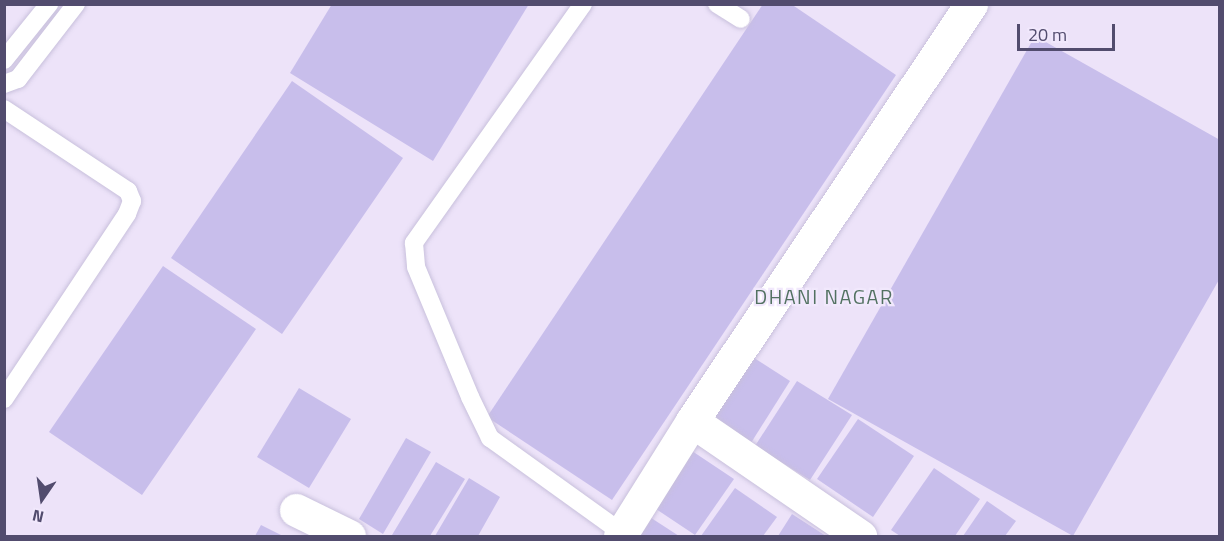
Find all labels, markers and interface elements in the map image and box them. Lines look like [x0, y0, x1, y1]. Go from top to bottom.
scale bar [1020, 12, 1118, 50]
text: 20 m [1028, 21, 1067, 48]
district label: DHANI NAGAR [754, 284, 894, 308]
north arrow [12, 469, 72, 529]
text: N [30, 504, 46, 529]

